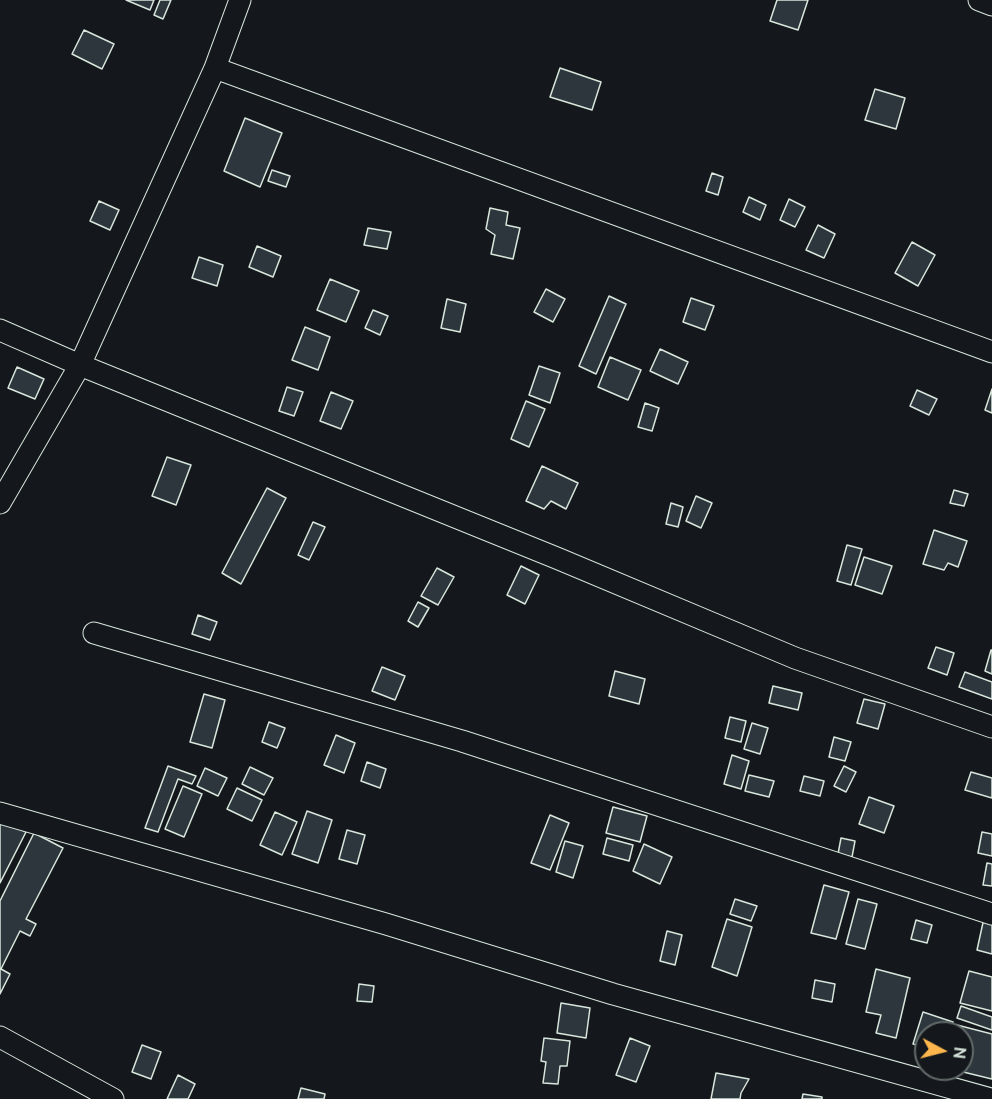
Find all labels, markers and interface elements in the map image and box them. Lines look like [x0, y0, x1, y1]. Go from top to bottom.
north arrow [914, 1021, 974, 1081]
text: N [950, 1046, 970, 1060]

